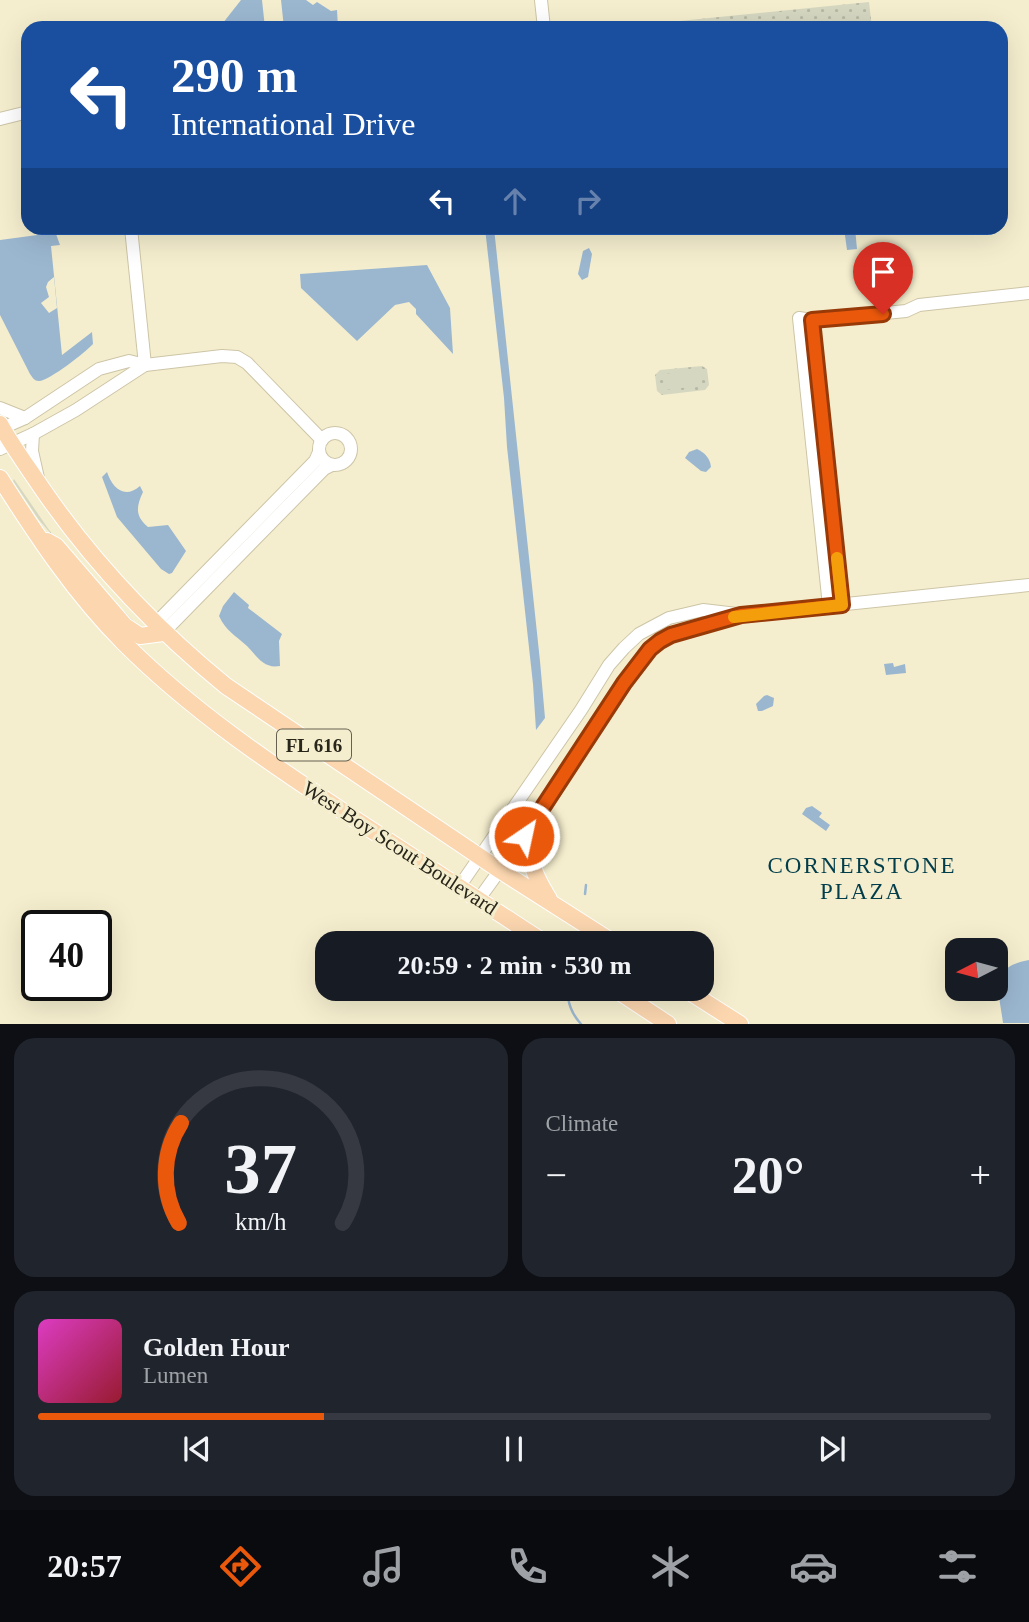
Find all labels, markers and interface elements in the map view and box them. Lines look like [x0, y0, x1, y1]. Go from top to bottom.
text: 290 m [171, 48, 298, 103]
icon: left [56, 49, 147, 140]
text: International Drive [171, 106, 415, 142]
icon: left [423, 182, 461, 220]
icon: ahead [496, 182, 534, 220]
icon: right [569, 182, 607, 220]
pin [853, 242, 913, 314]
icon: arrive [864, 253, 902, 291]
road number: FL 616 [277, 730, 351, 760]
street label: West Boy Scout Boulevard [298, 776, 502, 920]
position arrow [487, 799, 561, 873]
district label: CORNERSTONE PLAZA [768, 853, 957, 904]
speed limit sign: 40 [21, 910, 112, 1001]
north arrow [945, 938, 1008, 1001]
map controls [945, 938, 1008, 1001]
text: 20:59 · 2 min · 530 m [398, 951, 632, 980]
text: Climate [546, 1111, 618, 1136]
text: 37 [224, 1129, 297, 1210]
text: 20° [732, 1147, 805, 1204]
text: − [546, 1154, 567, 1196]
text: + [970, 1154, 991, 1196]
text: km/h [235, 1208, 287, 1235]
text: Golden Hour [143, 1333, 290, 1362]
text: Lumen [143, 1363, 208, 1388]
icon: previous [178, 1430, 216, 1468]
icon: pause [495, 1430, 533, 1468]
icon: next [813, 1430, 851, 1468]
icon: directions [216, 1542, 265, 1591]
icon: music [359, 1542, 408, 1591]
icon: phone [503, 1542, 552, 1591]
icon: climate [646, 1542, 695, 1591]
icon: car [789, 1542, 838, 1591]
icon: filters [933, 1542, 982, 1591]
text: 20:57 [47, 1548, 122, 1584]

